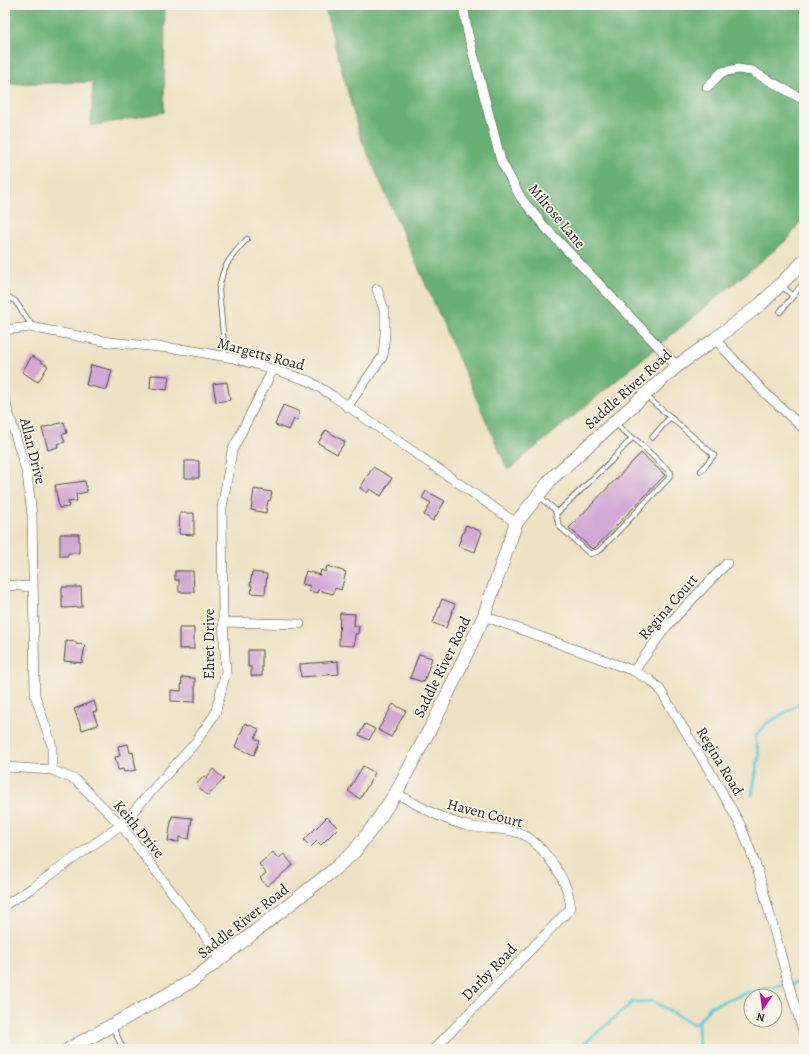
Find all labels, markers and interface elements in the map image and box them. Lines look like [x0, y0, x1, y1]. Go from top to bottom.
street label: Milrose Lane [524, 179, 590, 253]
street label: Margetts Road [215, 333, 308, 376]
street label: Saddle River Road [580, 344, 676, 433]
street label: Allan Drive [15, 415, 51, 487]
street label: Regina Court [634, 570, 702, 644]
street label: Ehret Drive [199, 608, 219, 679]
street label: Saddle River Road [409, 612, 476, 721]
street label: Regina Road [692, 723, 749, 800]
street label: Haven Court [445, 794, 525, 832]
street label: Keith Drive [109, 796, 169, 862]
street label: Saddle River Road [193, 879, 293, 963]
street label: Darby Road [457, 939, 522, 1005]
north arrow [743, 988, 783, 1028]
text: N [755, 1009, 766, 1025]

